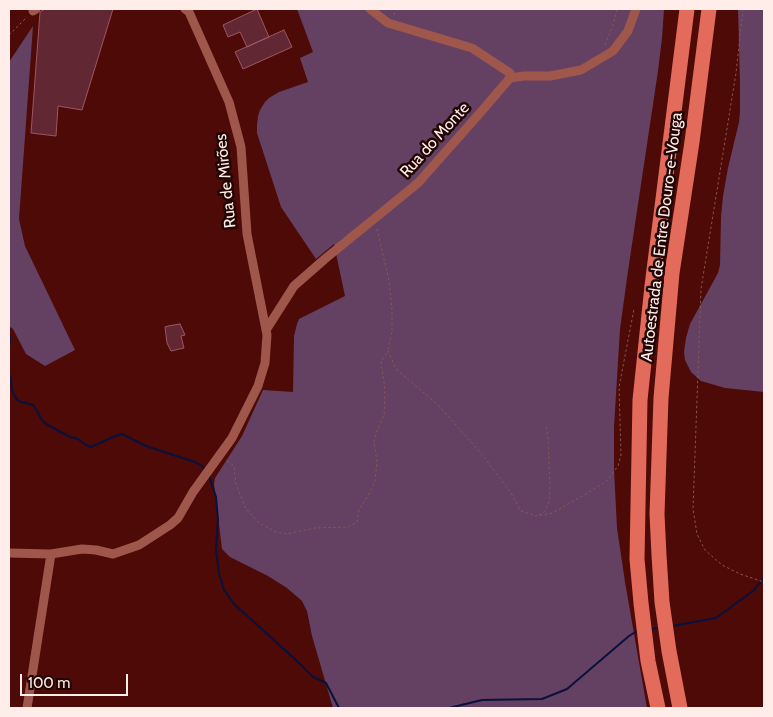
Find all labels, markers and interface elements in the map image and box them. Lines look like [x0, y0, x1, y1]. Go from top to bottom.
street label: Rua do Monte [396, 99, 474, 181]
street label: Autoestrada de Entre Douro-e-Vouga [637, 111, 687, 363]
street label: Rua de Mirões [212, 133, 240, 229]
scale bar [22, 664, 130, 696]
text: 100 m [28, 674, 70, 692]

